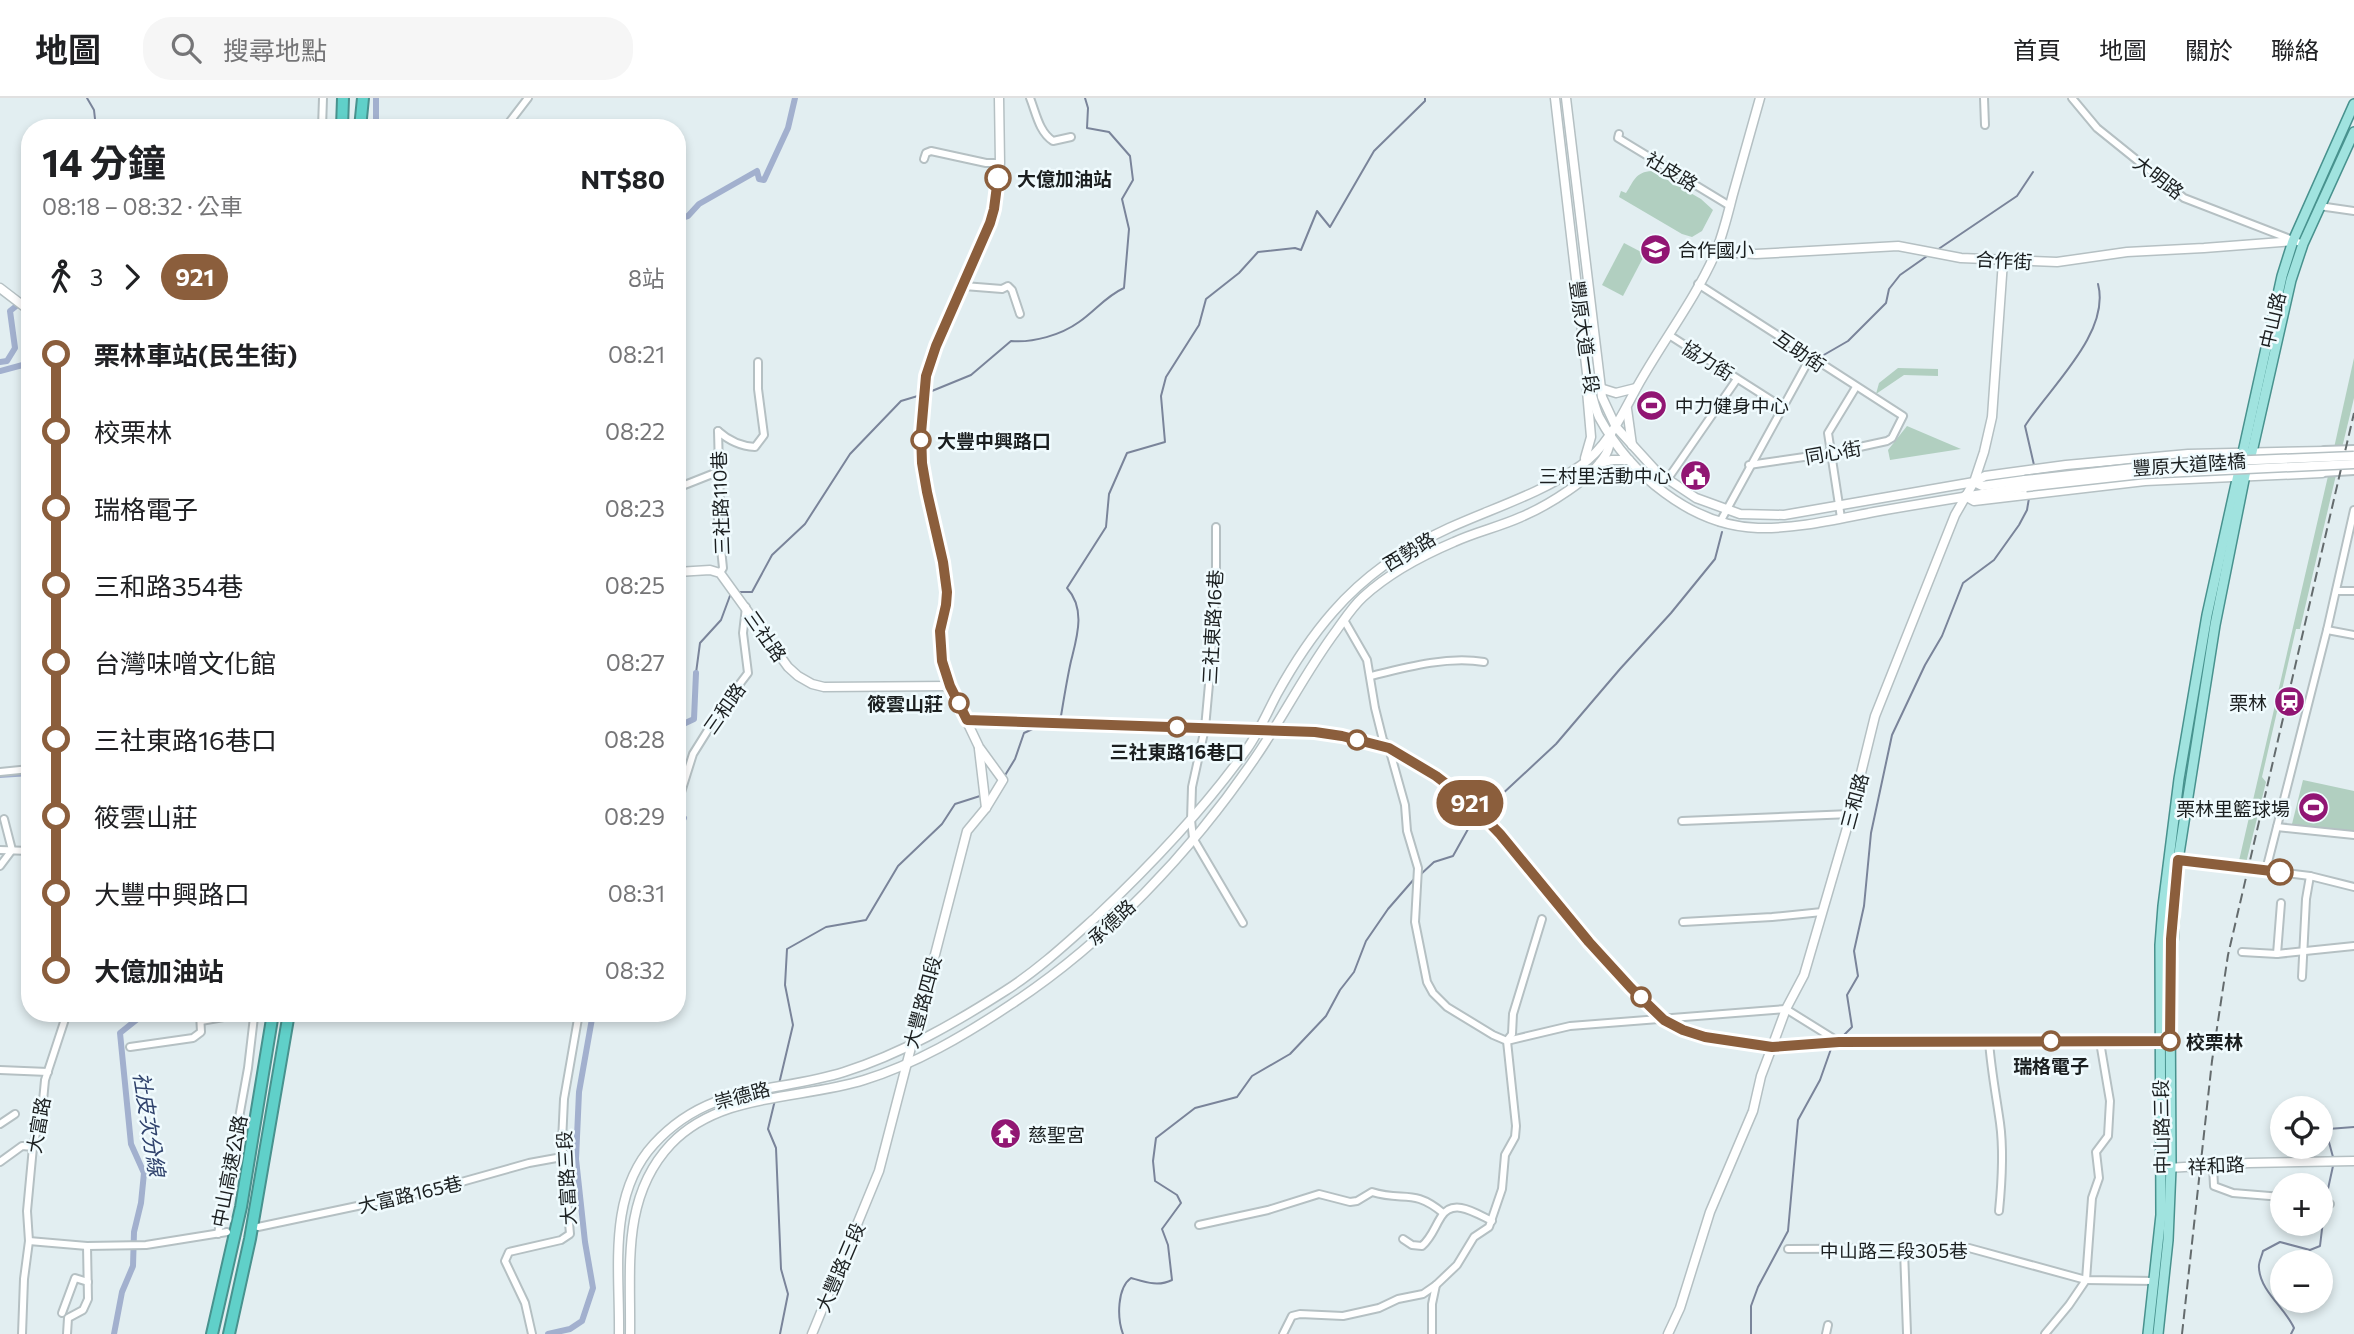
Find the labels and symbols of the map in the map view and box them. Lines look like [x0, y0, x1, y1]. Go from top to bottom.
street label: 社皮路 [1642, 146, 1702, 196]
street label: 大明路 [2129, 151, 2189, 203]
marker: 大億加油站 [985, 165, 1011, 191]
place label: 大億加油站 [1017, 167, 1112, 190]
school or university icon: 合作國小 [1638, 232, 1672, 266]
place label: 合作國小 [1678, 238, 1754, 261]
street label: 合作街 [1975, 247, 2033, 273]
street label: 豐原大道一段 [1566, 279, 1604, 395]
street label: 中山路 [2254, 290, 2290, 350]
street label: 互助街 [1770, 326, 1830, 376]
street label: 協力街 [1678, 335, 1738, 385]
sports icon: 中力健身中心 [1635, 388, 1669, 422]
place label: 中力健身中心 [1675, 394, 1789, 417]
place label: 大豐中興路口 [937, 429, 1051, 452]
marker: 大豐中興路口 [911, 430, 931, 450]
street label: 同心街 [1803, 436, 1863, 468]
street label: 豐原大道陸橋 [2131, 449, 2247, 479]
street label: 三社路110巷 [707, 450, 733, 556]
public building icon: 三村里活動中心 [1678, 458, 1712, 492]
place label: 三村里活動中心 [1539, 464, 1672, 487]
street label: 西勢路 [1379, 526, 1439, 576]
street label: 三社東路16巷 [1198, 569, 1226, 685]
street label: 三社路 [740, 606, 792, 666]
street label: 三和路 [698, 678, 750, 738]
station icon: 栗林 [2273, 685, 2307, 719]
place label: 栗林 [2229, 691, 2267, 714]
place label: 筱雲山莊 [867, 692, 943, 715]
marker: 筱雲山莊 [949, 693, 969, 713]
marker: 三社東路16巷口 [1167, 717, 1187, 737]
unlabelled marker [1347, 730, 1367, 750]
place label: 三社東路16巷口 [1110, 740, 1244, 763]
street label: 三和路 [1836, 770, 1872, 832]
line badge: 921 [1430, 780, 1510, 826]
sports icon: 栗林里籃球場 [2296, 791, 2330, 825]
place label: 栗林里籃球場 [2176, 797, 2290, 820]
unlabelled marker [2267, 859, 2293, 885]
street label: 承德路 [1082, 894, 1140, 950]
street label: 大豐路四段 [899, 953, 945, 1051]
unlabelled marker [1631, 987, 1651, 1007]
place label: 校栗林 [2186, 1030, 2243, 1053]
marker: 瑞格電子 [2041, 1031, 2061, 1051]
marker: 校栗林 [2160, 1031, 2180, 1051]
place label: 瑞格電子 [2013, 1054, 2089, 1077]
water label: 社皮次分線 [129, 1070, 171, 1180]
street label: 崇德路 [711, 1077, 773, 1113]
street label: 中山路三段 [2149, 1079, 2173, 1175]
street label: 大富路 [22, 1095, 54, 1155]
street label: 中山高速公路 [207, 1113, 251, 1229]
temple icon: 慈聖宮 [988, 1117, 1022, 1151]
place label: 慈聖宮 [1028, 1123, 1085, 1146]
street label: 大富路三段 [552, 1130, 580, 1226]
street label: 祥和路 [2187, 1152, 2245, 1178]
street label: 大富路165巷 [355, 1171, 465, 1217]
street label: 大豐路三段 [811, 1219, 869, 1315]
street label: 中山路三段305巷 [1820, 1239, 1968, 1262]

